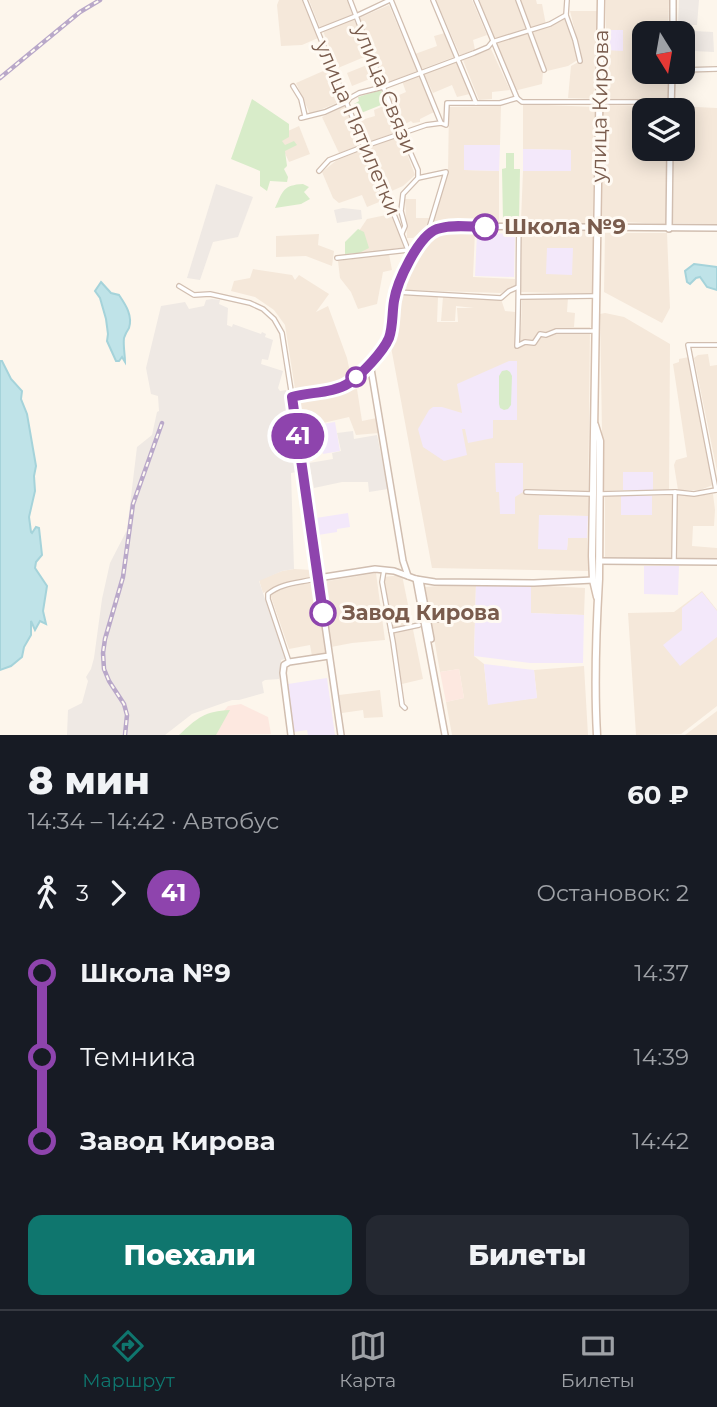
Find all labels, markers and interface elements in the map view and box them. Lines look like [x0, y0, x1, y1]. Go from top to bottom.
street label: улица Связи [348, 20, 423, 157]
north arrow [632, 21, 695, 84]
map controls [632, 21, 695, 161]
street label: улица Кирова [586, 29, 613, 184]
street label: улица Пятилетки [310, 36, 407, 219]
button: layers [632, 98, 695, 161]
marker: Школа №9 [472, 214, 498, 240]
place label: Школа №9 [504, 214, 626, 239]
unlabelled marker [346, 367, 366, 387]
line badge: 41 [266, 413, 330, 459]
text: 41 [285, 421, 311, 450]
marker: Завод Кирова [310, 600, 336, 626]
place label: Завод Кирова [341, 600, 500, 625]
text: 8 мин [28, 757, 150, 804]
text: 60 ₽ [627, 779, 689, 811]
text: 14:34 – 14:42 · Автобус [28, 807, 279, 835]
icon: walk [28, 874, 66, 912]
icon: forward [99, 874, 137, 912]
text: 41 [161, 878, 186, 907]
text: 3 [76, 879, 89, 907]
text: Остановок: 2 [537, 879, 689, 907]
text: Школа №9 [80, 957, 231, 989]
text: 14:37 [634, 959, 689, 987]
text: Темника [80, 1041, 196, 1073]
text: 14:39 [633, 1043, 689, 1071]
text: Завод Кирова [80, 1125, 275, 1157]
text: 14:42 [632, 1127, 689, 1155]
button: Поехали [28, 1215, 352, 1295]
button: Билеты [366, 1215, 689, 1295]
tab: Маршрут [82, 1327, 175, 1392]
tab: Карта [339, 1327, 396, 1392]
tab: Билеты [561, 1327, 635, 1392]

